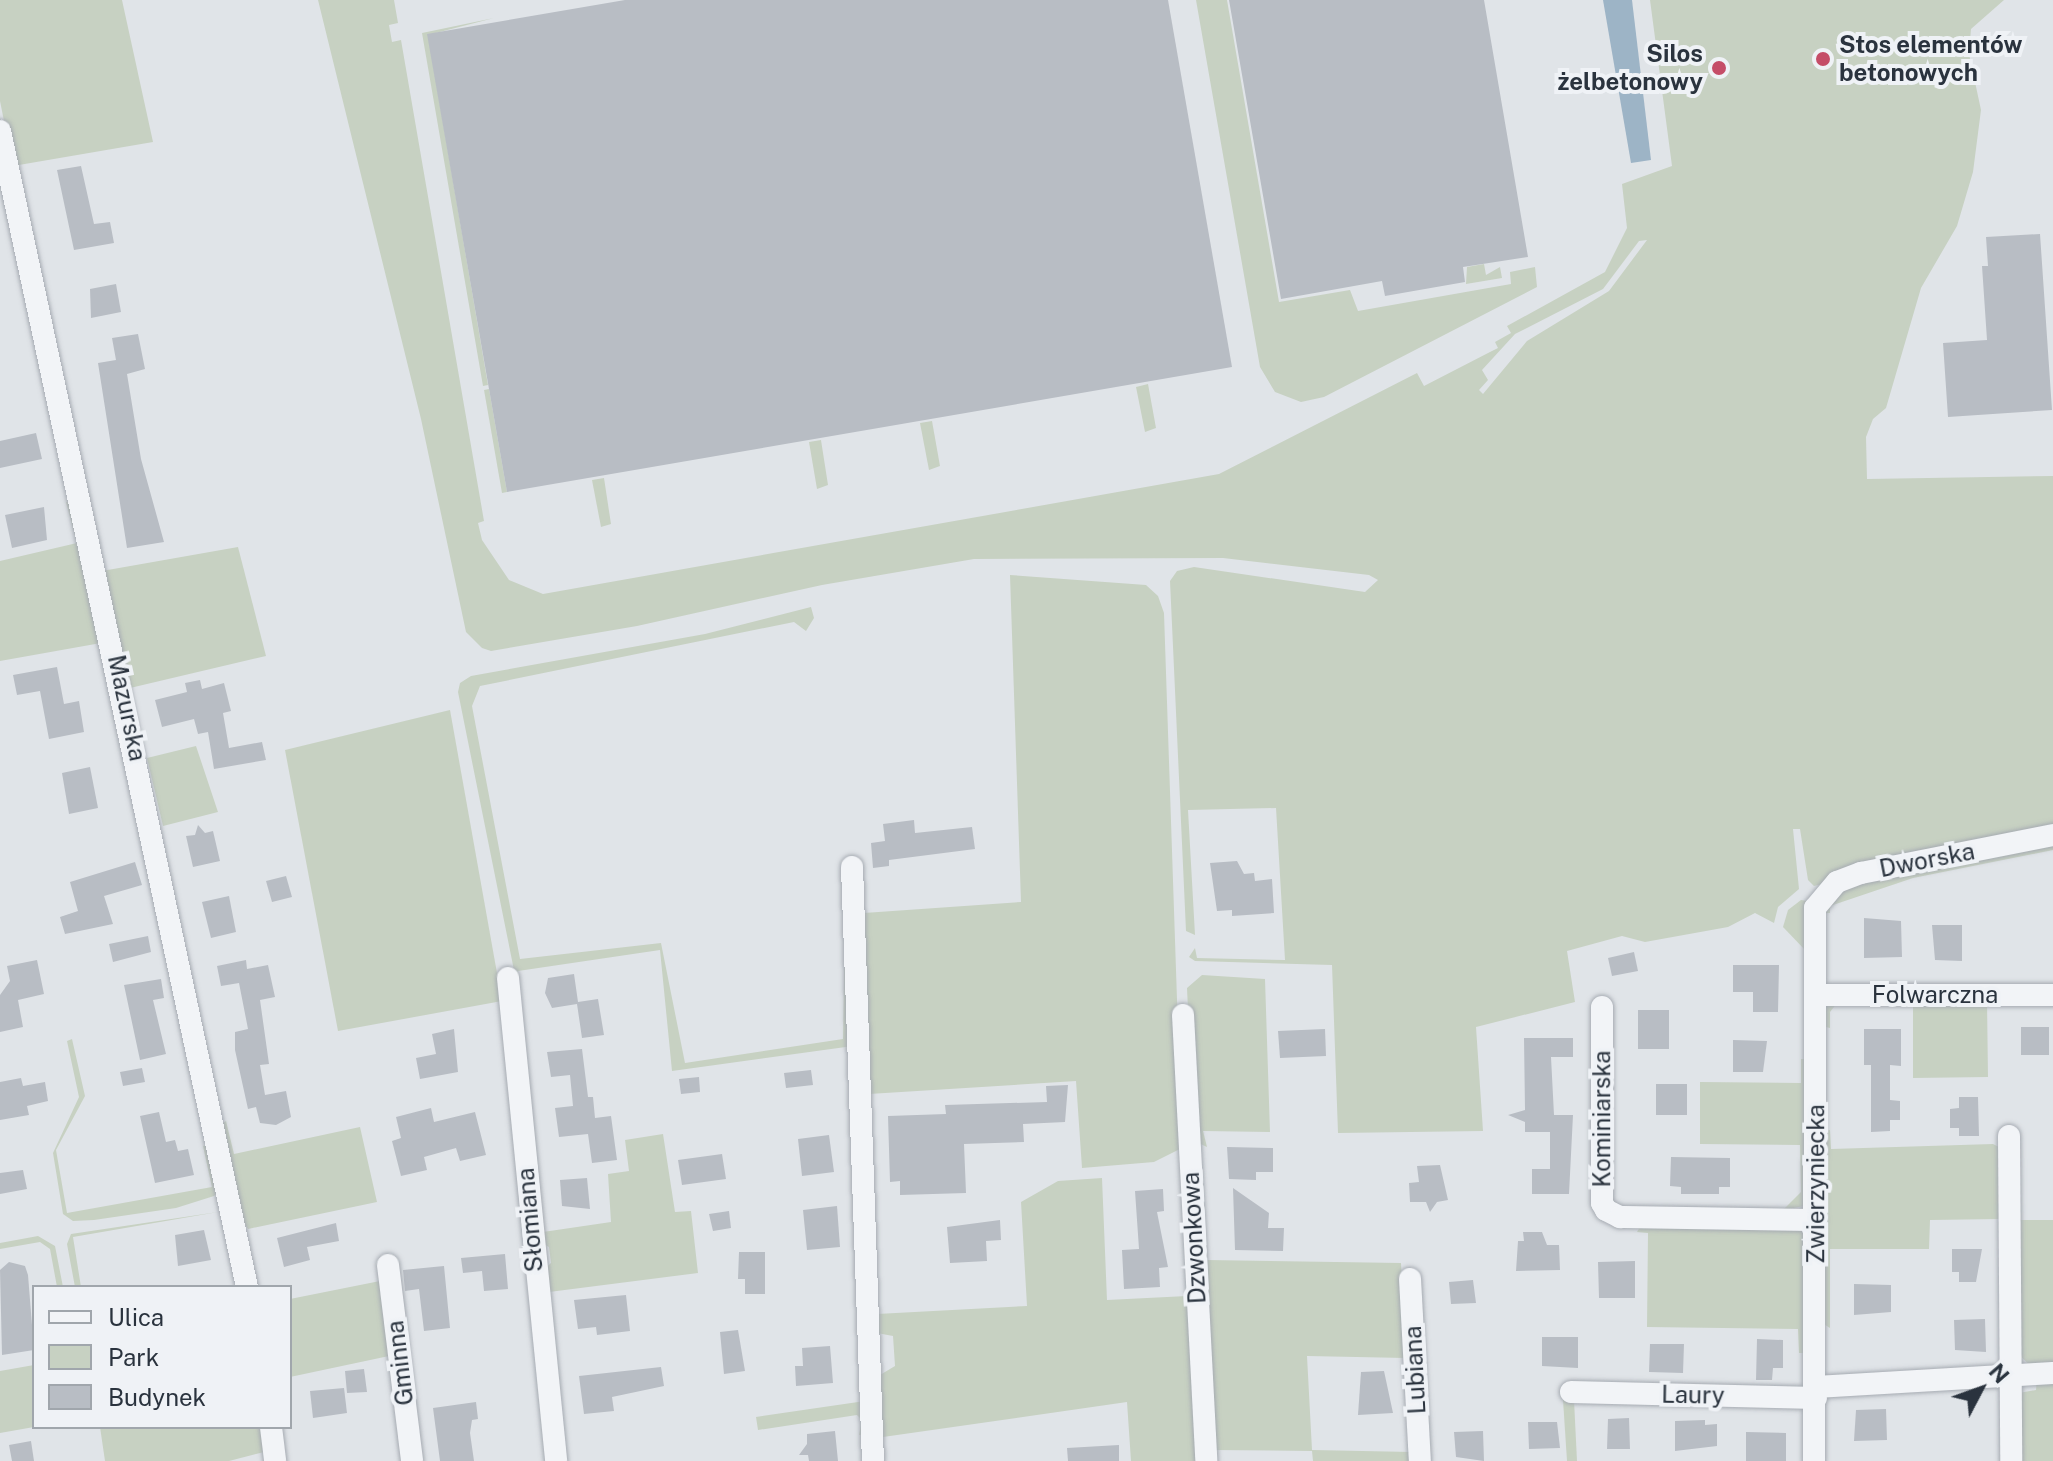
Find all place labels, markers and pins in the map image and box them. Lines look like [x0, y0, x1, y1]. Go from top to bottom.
place label: Stos elementów betonowych [1839, 31, 2023, 87]
place label: Silos żelbetonowy [1558, 40, 1703, 96]
marker: Stos elementów betonowych [1814, 50, 1832, 68]
marker: Silos żelbetonowy [1710, 59, 1728, 77]

